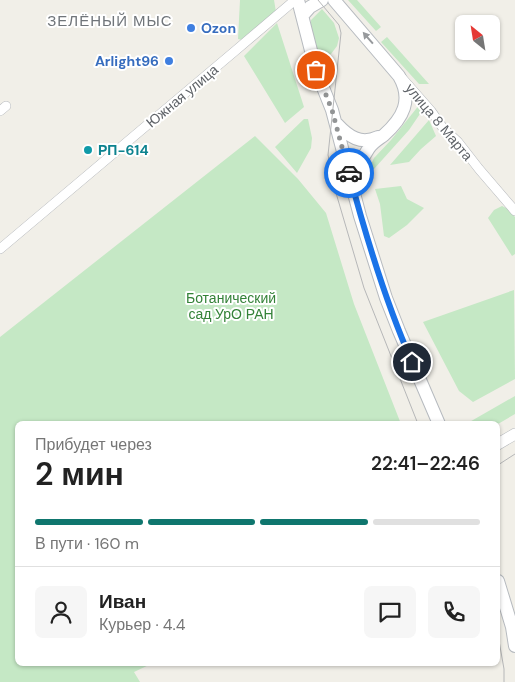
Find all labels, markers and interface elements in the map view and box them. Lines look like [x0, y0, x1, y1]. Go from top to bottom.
district label: ЗЕЛЁНЫЙ МЫС [47, 11, 173, 31]
north arrow [455, 15, 500, 60]
map controls [455, 15, 500, 60]
place label: Ozon [201, 19, 236, 37]
marker: Ozon [185, 22, 197, 34]
one-way arrow [362, 33, 374, 45]
pin [295, 49, 337, 91]
place label: Arlight96 [95, 52, 159, 70]
marker: Arlight96 [163, 55, 175, 67]
icon: bag [302, 56, 330, 84]
street label: Южная улица [142, 60, 222, 131]
street label: улица 8 Марта [401, 80, 477, 165]
place label: РП-614 [98, 141, 149, 159]
marker: РП-614 [82, 144, 94, 156]
courier [324, 148, 374, 198]
icon: car [335, 159, 363, 187]
park label: Ботанический сад УрО РАН [186, 289, 276, 323]
pin [391, 341, 433, 383]
icon: home [398, 348, 426, 376]
text: Прибудет через [35, 434, 152, 455]
text: 22:41–22:46 [371, 451, 480, 476]
text: 2 мин [35, 453, 124, 495]
text: В пути · 160 m [35, 533, 139, 554]
button: person [35, 586, 87, 638]
button: chat [364, 586, 416, 638]
button: phone [428, 586, 480, 638]
text: Иван [99, 589, 146, 614]
text: Курьер · 4.4 [99, 614, 185, 635]

